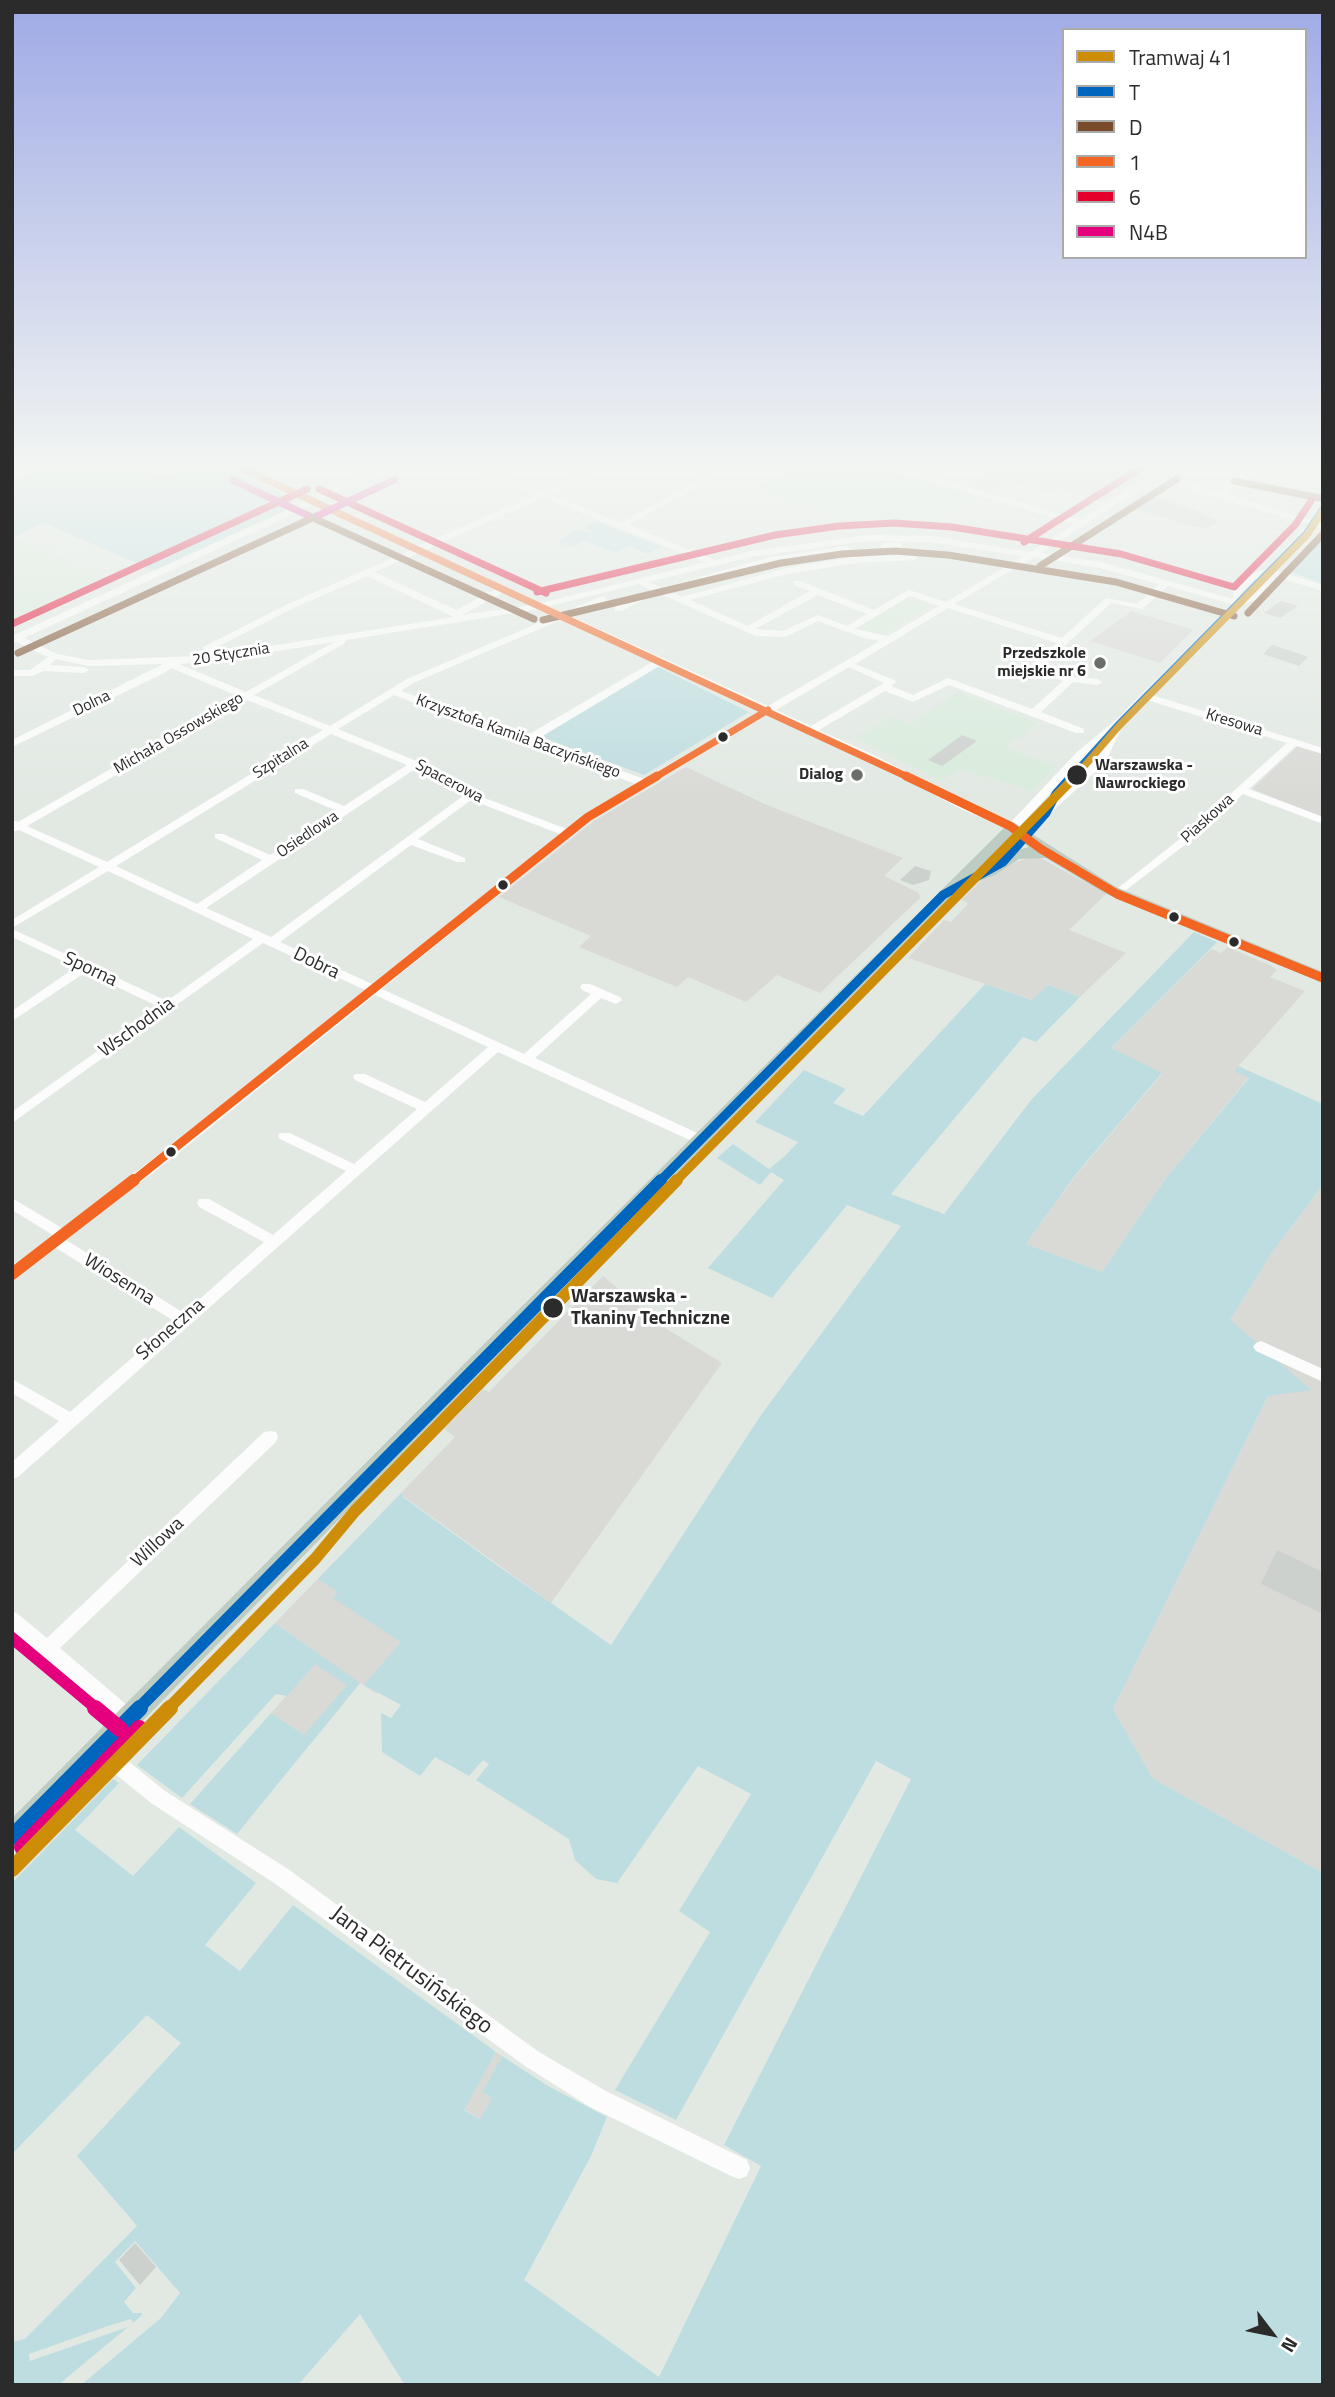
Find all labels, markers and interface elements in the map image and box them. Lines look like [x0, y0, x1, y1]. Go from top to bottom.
legend [1062, 28, 1307, 259]
text: Tramwaj 41 [1129, 41, 1233, 73]
text: T [1129, 76, 1140, 108]
text: D [1129, 111, 1143, 143]
text: 1 [1129, 146, 1141, 178]
text: 6 [1129, 181, 1141, 213]
text: N4B [1129, 216, 1168, 248]
street label: 20 Stycznia [191, 639, 271, 671]
place label: Przedszkole miejskie nr 6 [997, 644, 1086, 682]
marker: Przedszkole miejskie nr 6 [1092, 655, 1108, 671]
street label: Dolna [70, 687, 114, 721]
street label: Michała Ossowskiego [111, 689, 247, 779]
street label: Krzysztofa Kamila Baczyńskiego [413, 691, 623, 783]
street label: Kresowa [1203, 705, 1265, 741]
unlabelled marker [716, 730, 730, 744]
street label: Szpitalna [250, 734, 312, 784]
street label: Spacerowa [412, 756, 486, 808]
place label: Warszawska - Nawrockiego [1095, 756, 1193, 794]
marker: Warszawska - Nawrockiego [1065, 763, 1089, 787]
place label: Dialog [799, 765, 843, 785]
marker: Dialog [849, 767, 865, 783]
street label: Piaskowa [1178, 790, 1238, 848]
street label: Osiedlowa [274, 807, 342, 863]
unlabelled marker [496, 878, 510, 892]
unlabelled marker [1167, 910, 1181, 924]
unlabelled marker [1227, 935, 1241, 949]
street label: Dobra [289, 943, 343, 985]
street label: Sporna [60, 948, 120, 992]
street label: Wschodnia [95, 993, 179, 1063]
unlabelled marker [164, 1145, 178, 1159]
street label: Wiosenna [79, 1249, 159, 1311]
place label: Warszawska - Tkaniny Techniczne [571, 1286, 730, 1330]
street label: Słoneczna [132, 1294, 210, 1366]
marker: Warszawska - Tkaniny Techniczne [541, 1296, 565, 1320]
street label: Willowa [127, 1513, 189, 1573]
street label: Jana Pietrusińskiego [324, 1901, 498, 2041]
north arrow [1237, 2299, 1307, 2369]
text: N [1274, 2332, 1306, 2359]

